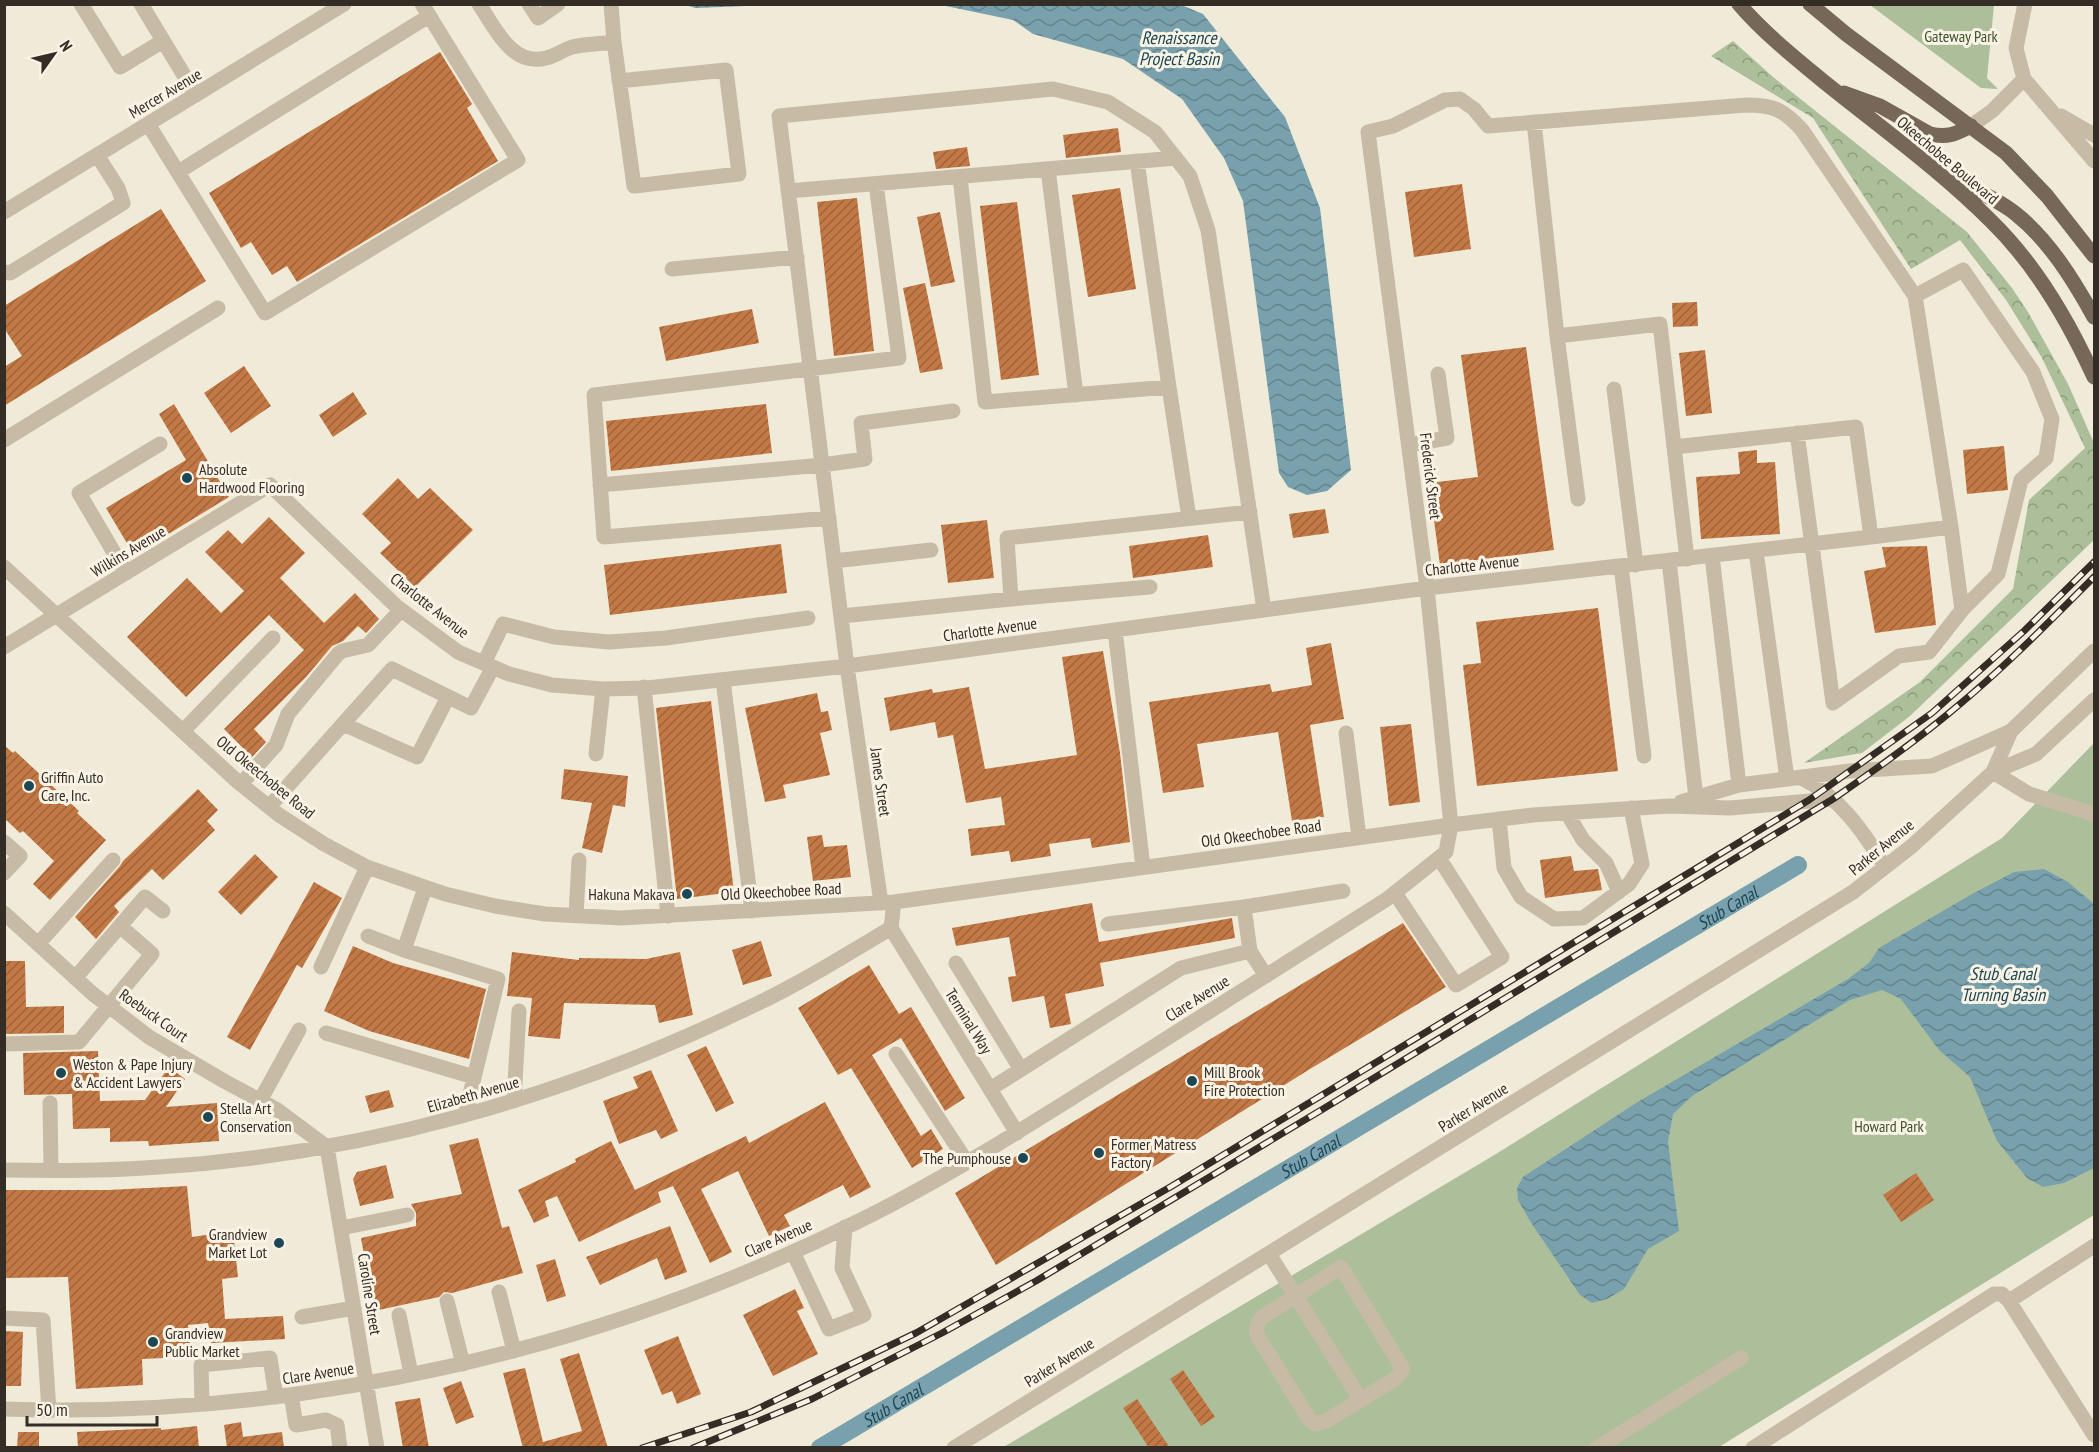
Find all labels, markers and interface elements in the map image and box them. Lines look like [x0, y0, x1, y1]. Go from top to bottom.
north arrow [24, 24, 84, 84]
water label: Renaissance Project Basin [1139, 26, 1220, 70]
park label: Gateway Park [1924, 26, 1999, 46]
text: N [56, 36, 77, 55]
street label: Mercer Avenue [125, 64, 205, 122]
street label: Okeechobee Boulevard [1893, 112, 2003, 208]
street label: Frederick Street [1416, 432, 1446, 521]
place label: Absolute Hardwood Flooring [199, 459, 305, 497]
marker: Absolute Hardwood Flooring [180, 471, 194, 485]
street label: Wilkins Avenue [87, 521, 169, 581]
street label: Charlotte Avenue [1424, 550, 1520, 580]
street label: Charlotte Avenue [387, 568, 473, 642]
street label: Charlotte Avenue [942, 613, 1038, 645]
street label: Old Okeechobee Road [213, 731, 319, 823]
street label: James Street [866, 745, 896, 818]
place label: Griffin Auto Care, Inc. [41, 767, 104, 805]
marker: Griffin Auto Care, Inc. [22, 779, 36, 793]
street label: Old Okeechobee Road [1200, 815, 1322, 851]
street label: Parker Avenue [1844, 815, 1918, 879]
street label: Old Okeechobee Road [720, 878, 842, 904]
water label: Stub Canal [1693, 879, 1763, 934]
place label: Hakuna Makava [588, 884, 675, 904]
marker: Hakuna Makava [680, 887, 694, 901]
water label: Stub Canal Turning Basin [1961, 962, 2046, 1006]
street label: Clare Avenue [1161, 970, 1233, 1026]
street label: Roebuck Court [116, 984, 193, 1046]
street label: Terminal Way [941, 985, 997, 1057]
place label: Weston & Pape Injury & Accident Lawyers [73, 1054, 192, 1092]
place label: Mill Brook Fire Protection [1204, 1062, 1285, 1100]
marker: Weston & Pape Injury & Accident Lawyers [54, 1066, 68, 1080]
street label: Elizabeth Avenue [425, 1071, 521, 1117]
marker: Mill Brook Fire Protection [1185, 1074, 1199, 1088]
street label: Parker Avenue [1435, 1078, 1511, 1136]
place label: Stella Art Conservation [220, 1098, 292, 1136]
marker: Stella Art Conservation [201, 1110, 215, 1124]
park label: Howard Park [1854, 1116, 1925, 1136]
water label: Stub Canal [1275, 1128, 1346, 1183]
place label: Former Matress Factory [1111, 1134, 1197, 1172]
marker: Former Matress Factory [1092, 1146, 1106, 1160]
place label: The Pumphouse [923, 1148, 1011, 1168]
marker: The Pumphouse [1016, 1151, 1030, 1165]
street label: Clare Avenue [741, 1214, 815, 1262]
place label: Grandview Market Lot [208, 1224, 268, 1262]
marker: Grandview Market Lot [272, 1236, 286, 1250]
street label: Caroline Street [354, 1252, 386, 1337]
place label: Grandview Public Market [165, 1323, 240, 1361]
street label: Parker Avenue [1021, 1333, 1097, 1391]
marker: Grandview Public Market [146, 1335, 160, 1349]
street label: Clare Avenue [281, 1358, 355, 1388]
water label: Stub Canal [858, 1377, 928, 1432]
scale bar [27, 1389, 158, 1427]
text: 50 m [36, 1398, 68, 1421]

